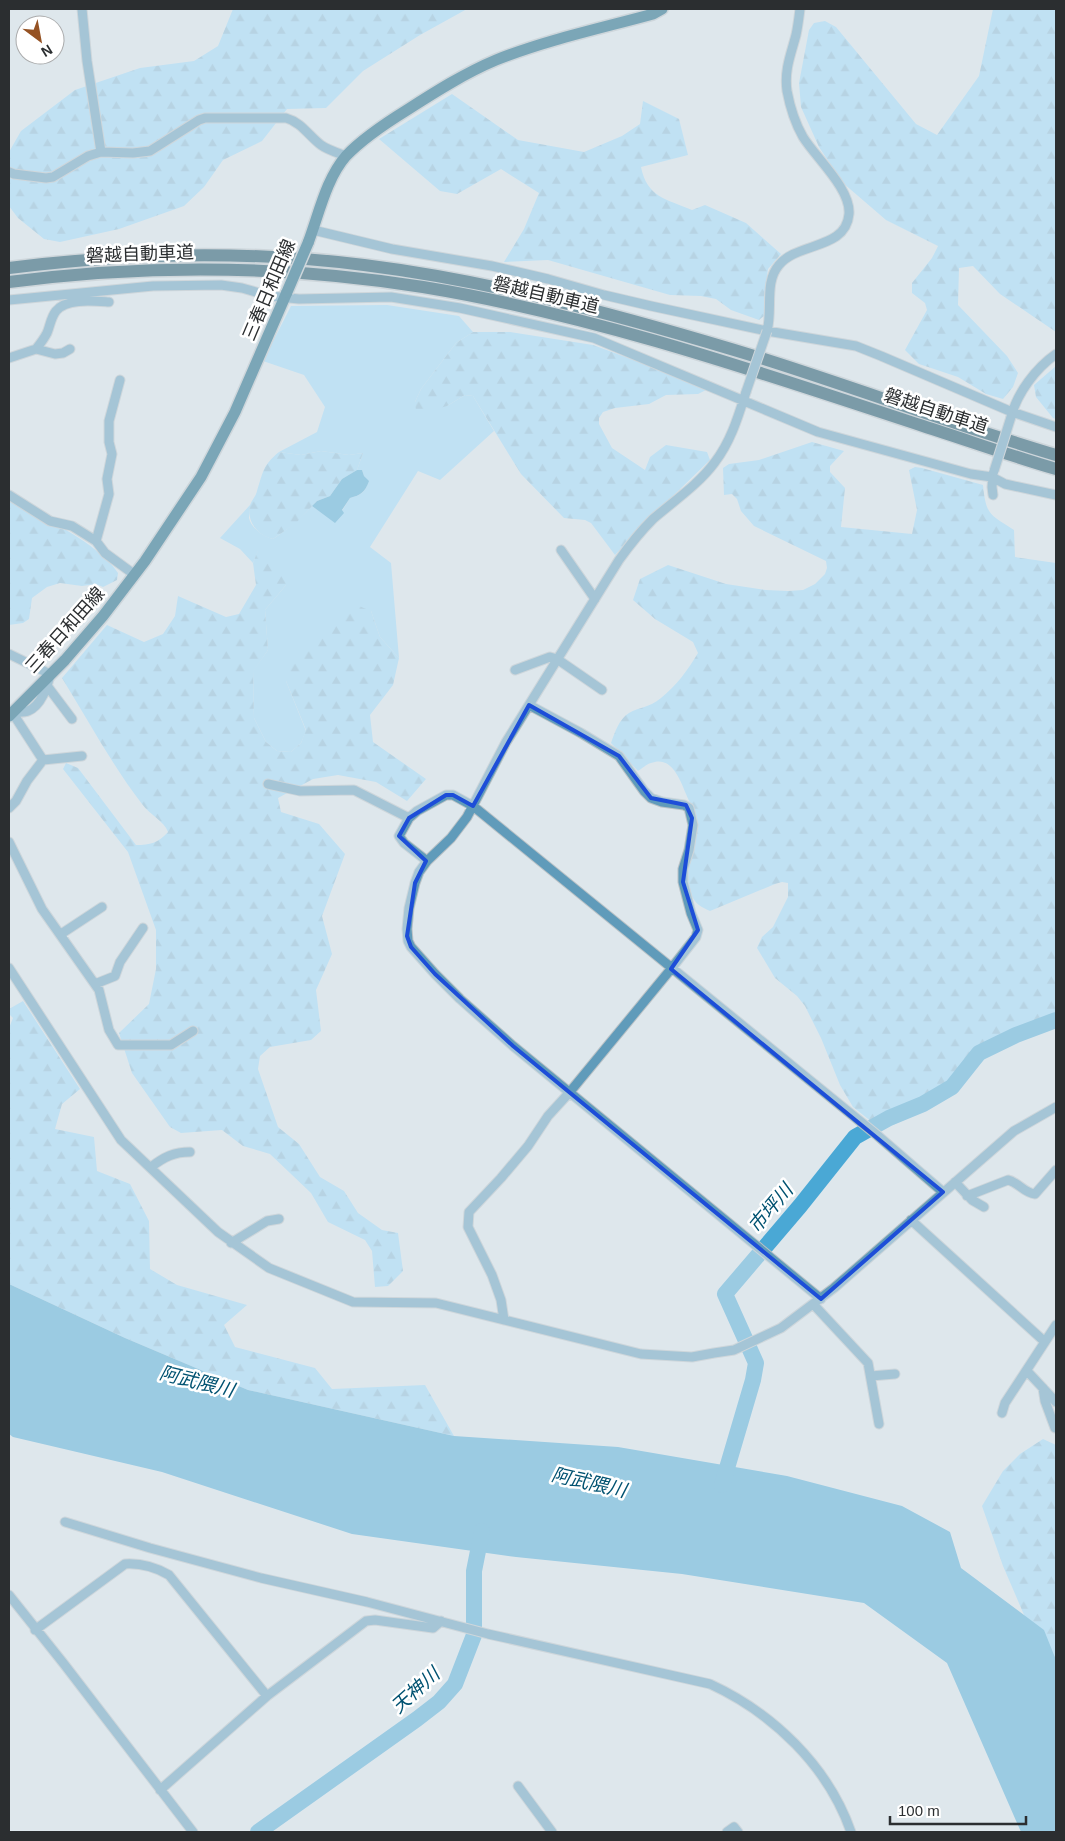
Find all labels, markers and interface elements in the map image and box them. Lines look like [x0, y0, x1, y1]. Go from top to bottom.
north arrow [15, 15, 65, 65]
text: N [38, 42, 55, 60]
street label: 三春日和田線 [239, 236, 299, 344]
street label: 磐越自動車道 [86, 242, 194, 266]
street label: 磐越自動車道 [491, 273, 601, 317]
street label: 磐越自動車道 [882, 385, 990, 437]
street label: 三春日和田線 [21, 583, 109, 677]
water label: 市坪川 [744, 1178, 798, 1237]
water label: 阿武隈川 [157, 1362, 238, 1401]
water label: 阿武隈川 [549, 1464, 630, 1502]
water label: 天神川 [387, 1662, 445, 1717]
scale bar [890, 1794, 1026, 1826]
text: 100 m [898, 1802, 940, 1819]

